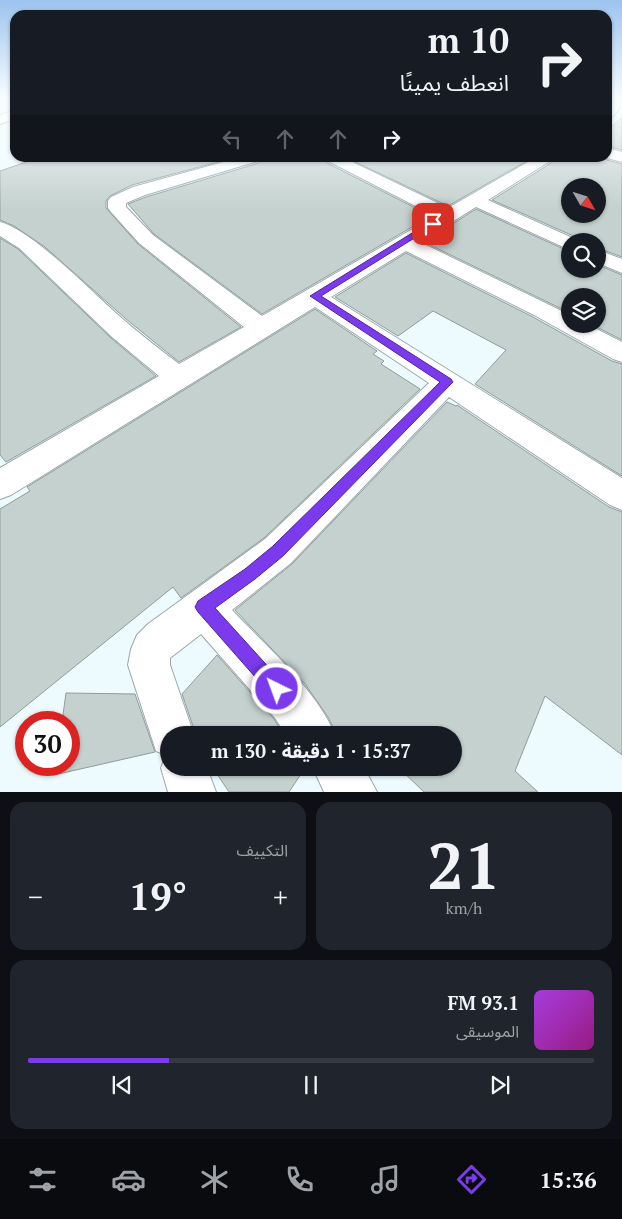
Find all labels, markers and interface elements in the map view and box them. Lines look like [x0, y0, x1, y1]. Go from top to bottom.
text: 10 m [428, 17, 509, 63]
icon: right [527, 30, 592, 95]
text: انعطف يمينًا [400, 68, 509, 97]
icon: left [218, 125, 246, 153]
icon: ahead [271, 125, 299, 153]
icon: ahead [324, 125, 352, 153]
icon: right [377, 125, 405, 153]
north arrow [561, 178, 606, 222]
map controls [561, 178, 606, 333]
pin [412, 203, 454, 245]
icon: arrive [419, 210, 447, 238]
button: search [561, 233, 606, 278]
button: layers [561, 288, 606, 333]
position arrow [250, 662, 302, 714]
speed limit sign: 30 [15, 711, 80, 776]
text: 15:37 · 1 دقيقة · 130 m [211, 738, 411, 763]
text: 21 [427, 821, 501, 908]
text: التكييف [236, 839, 288, 861]
text: 19° [129, 871, 187, 921]
text: − [28, 878, 43, 915]
text: + [273, 878, 288, 915]
text: km/h [446, 897, 482, 919]
text: 93.1 FM [447, 990, 519, 1015]
text: الموسيقى [456, 1020, 519, 1042]
icon: previous [108, 1071, 136, 1099]
icon: pause [297, 1071, 325, 1099]
icon: next [486, 1071, 514, 1099]
icon: filters [25, 1162, 60, 1197]
icon: car [111, 1162, 146, 1197]
icon: climate [197, 1162, 232, 1197]
icon: phone [282, 1162, 317, 1197]
icon: music [368, 1162, 403, 1197]
icon: directions [454, 1162, 489, 1197]
text: 15:36 [539, 1165, 597, 1194]

